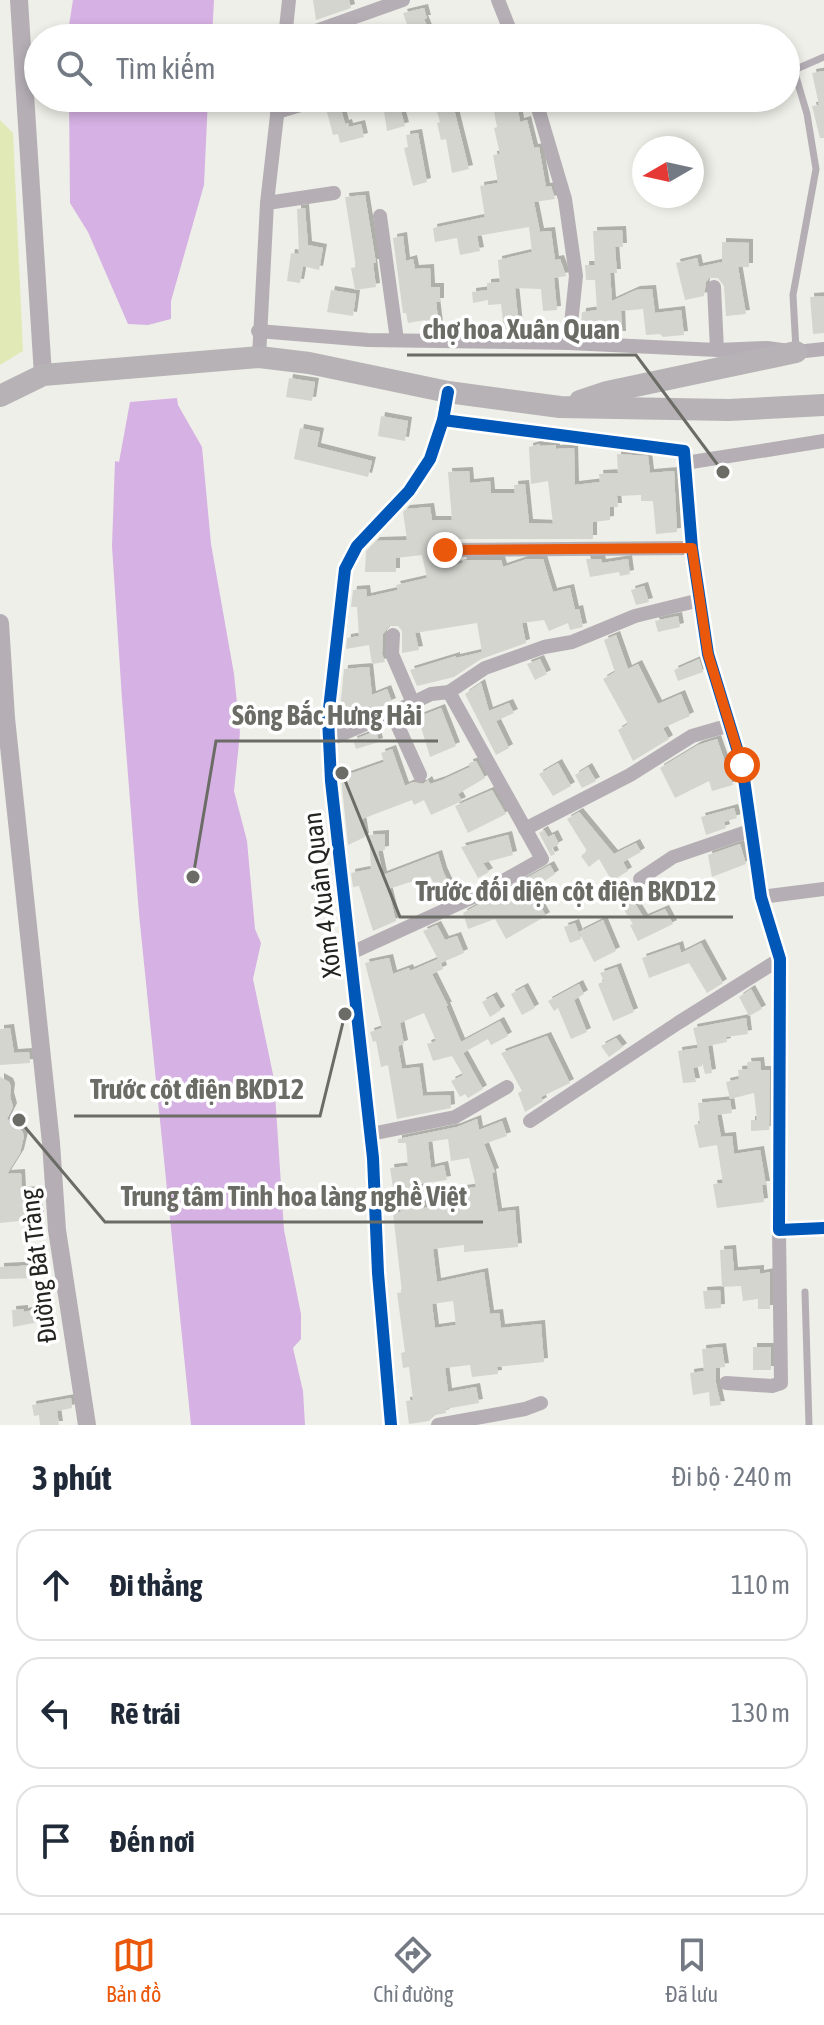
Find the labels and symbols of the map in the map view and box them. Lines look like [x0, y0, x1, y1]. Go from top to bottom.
north arrow [632, 136, 704, 208]
callout: chợ hoa Xuân Quan [407, 303, 636, 355]
text: chợ hoa Xuân Quan [422, 313, 620, 345]
route end [427, 532, 463, 568]
callout: Sông Bắc Hưng Hải [216, 689, 438, 741]
text: Sông Bắc Hưng Hải [232, 699, 422, 731]
route start [724, 747, 760, 783]
street label: Xóm 4 Xuân Quan [297, 811, 347, 979]
callout: Trước đối diện cột điện BKD12 [400, 865, 733, 917]
text: Trước đối diện cột điện BKD12 [416, 875, 716, 907]
callout: Trước cột điện BKD12 [74, 1064, 320, 1116]
text: Trước cột điện BKD12 [90, 1073, 304, 1105]
callout: Trung tâm Tinh hoa làng nghề Việt [105, 1170, 483, 1222]
text: Trung tâm Tinh hoa làng nghề Việt [121, 1180, 467, 1212]
street label: Đường Bát Tràng [14, 1186, 62, 1345]

